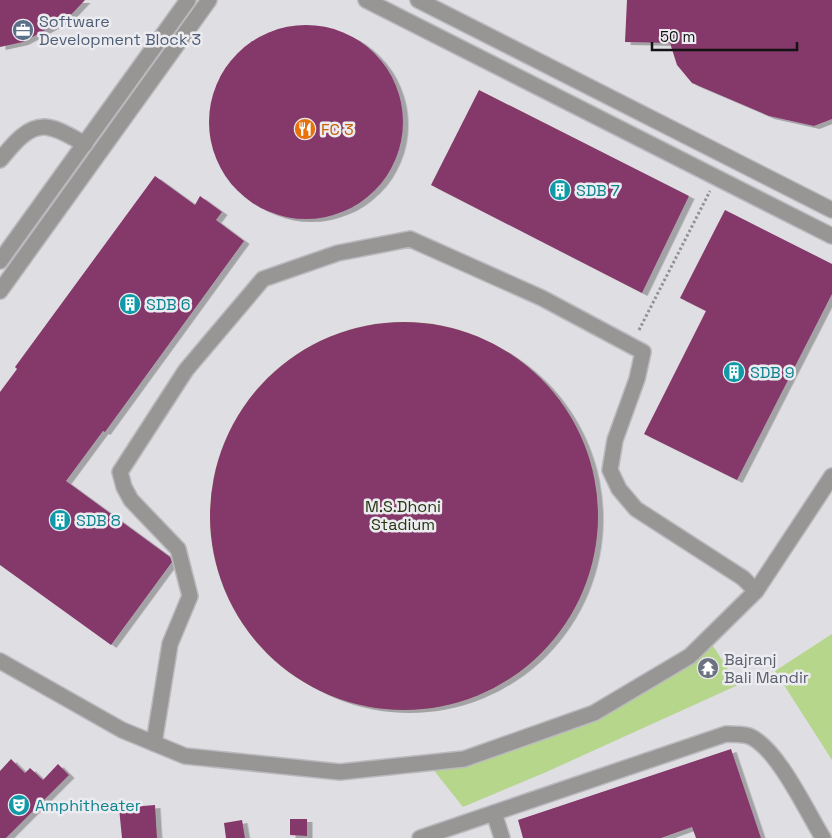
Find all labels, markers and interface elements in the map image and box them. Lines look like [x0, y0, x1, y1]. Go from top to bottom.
place label: Software Development Block 3 [39, 11, 201, 50]
office icon: Software Development Block 3 [11, 18, 35, 42]
scale bar [652, 20, 797, 52]
text: 50 m [660, 27, 695, 46]
restaurant icon: FC 3 [293, 117, 317, 141]
place label: FC 3 [321, 119, 354, 140]
building icon: SDB 7 [548, 178, 572, 202]
place label: SDB 7 [576, 180, 620, 201]
building icon: SDB 6 [118, 292, 142, 316]
place label: SDB 6 [146, 294, 190, 315]
building icon: SDB 9 [722, 360, 746, 384]
place label: SDB 9 [750, 362, 794, 383]
park label: M.S.Dhoni Stadium [365, 496, 441, 535]
building icon: SDB 8 [48, 508, 72, 532]
place label: SDB 8 [76, 510, 121, 531]
place label: Bajranj Bali Mandir [724, 649, 809, 688]
temple icon: Bajranj Bali Mandir [696, 656, 720, 680]
theatre icon: Amphitheater [7, 793, 31, 817]
place label: Amphitheater [35, 795, 141, 816]

